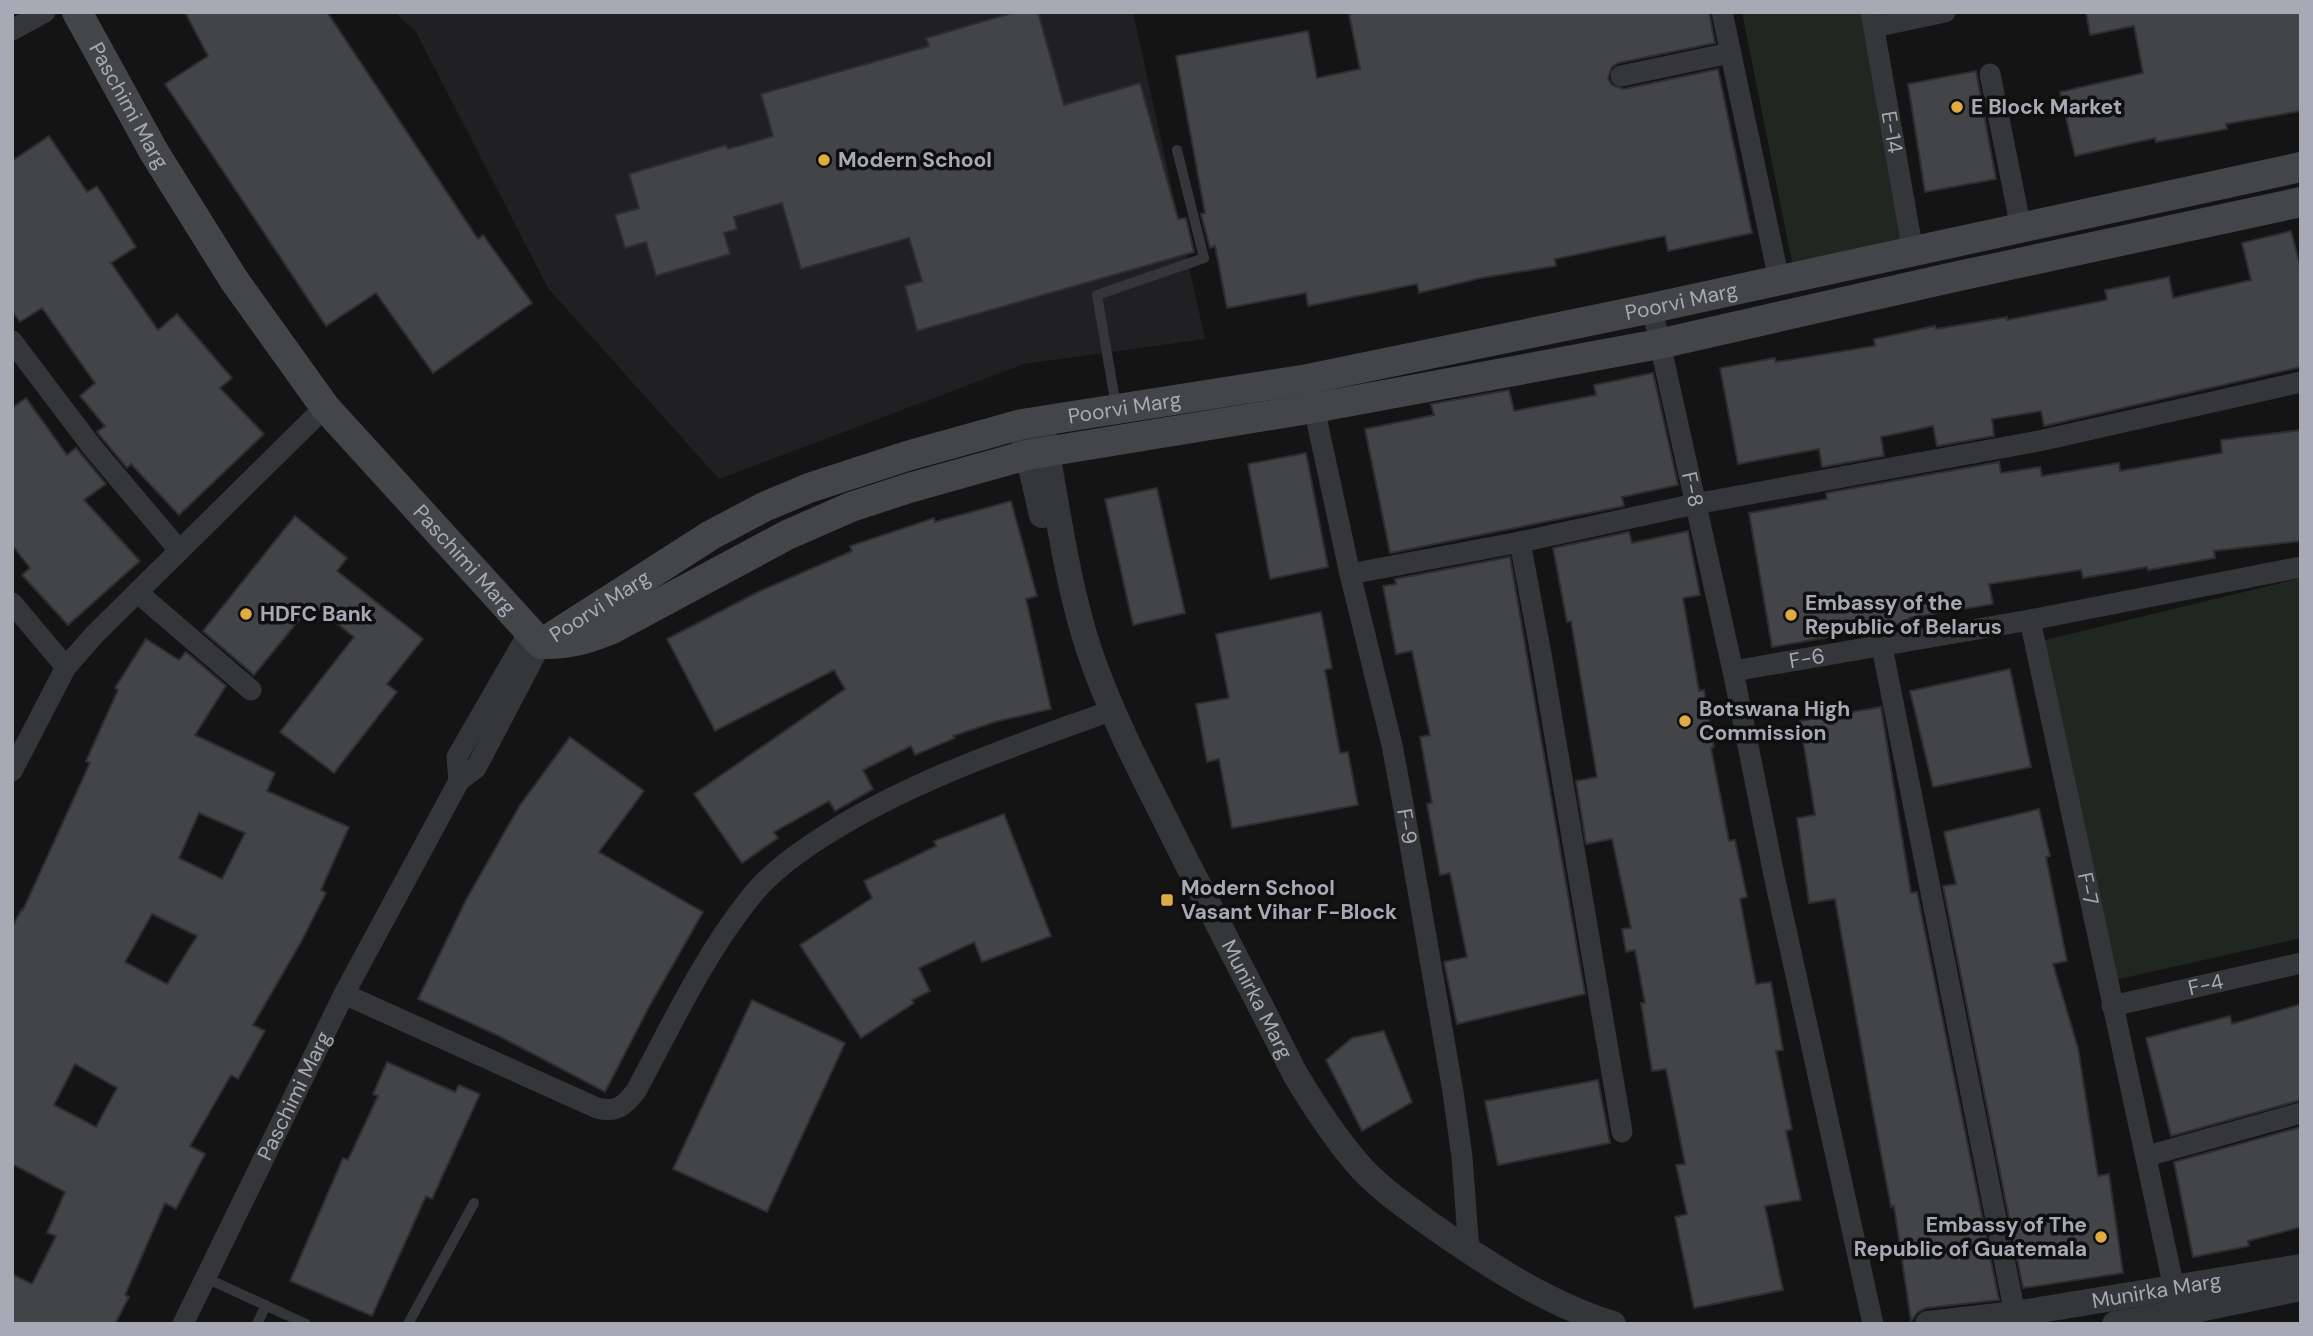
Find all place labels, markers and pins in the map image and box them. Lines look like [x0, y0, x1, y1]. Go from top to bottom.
place label: E Block Market [1971, 93, 2122, 121]
marker: E Block Market [1949, 99, 1965, 115]
place label: Modern School [838, 146, 992, 174]
marker: Modern School [816, 152, 832, 168]
place label: Embassy of the Republic of Belarus [1805, 589, 2002, 641]
place label: HDFC Bank [260, 600, 373, 628]
marker: HDFC Bank [238, 606, 254, 622]
marker: Embassy of the Republic of Belarus [1783, 607, 1799, 623]
place label: Botswana High Commission [1699, 695, 1850, 747]
marker: Botswana High Commission [1677, 713, 1693, 729]
place label: Modern School Vasant Vihar F-Block [1181, 874, 1397, 926]
marker: Modern School Vasant Vihar F-Block [1159, 892, 1175, 908]
place label: Embassy of The Republic of Guatemala [1854, 1211, 2087, 1263]
marker: Embassy of The Republic of Guatemala [2093, 1229, 2109, 1245]

